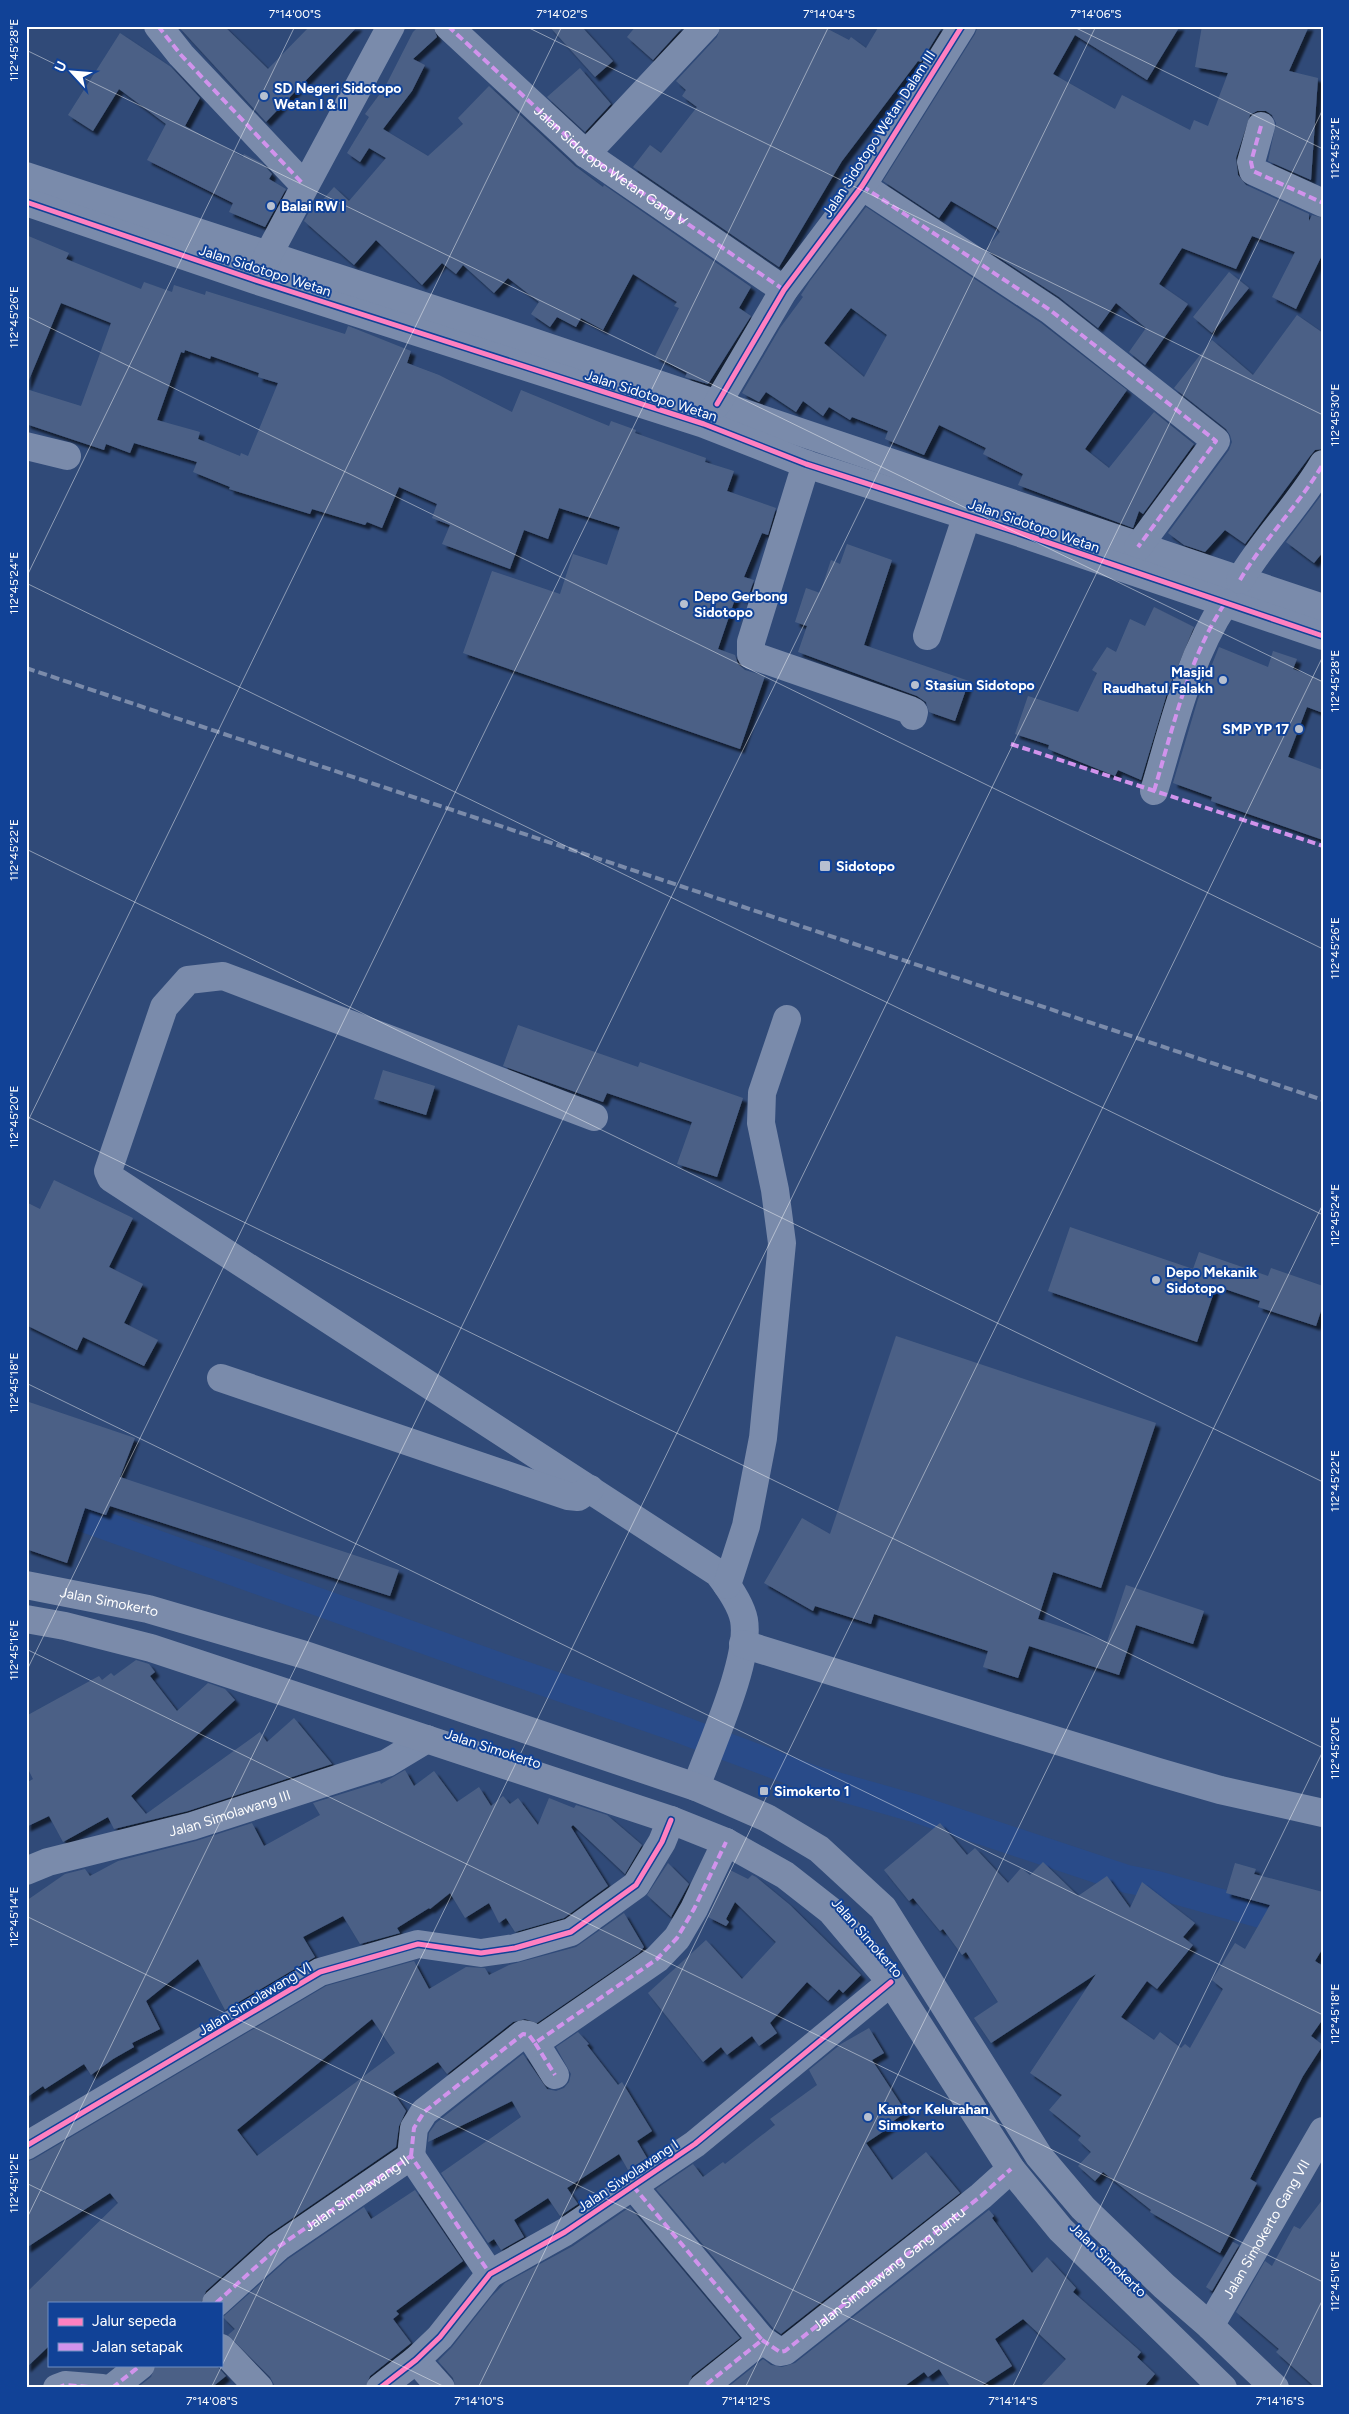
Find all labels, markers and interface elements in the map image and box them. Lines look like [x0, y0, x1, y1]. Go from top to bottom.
text: 7°14'00"S [269, 7, 321, 21]
text: 7°14'02"S [536, 7, 588, 21]
text: 7°14'04"S [803, 7, 855, 21]
text: 7°14'06"S [1070, 7, 1122, 21]
text: 112°45'28"E [7, 19, 21, 81]
north arrow [48, 48, 98, 98]
street label: Jalan Sidotopo Wetan Dalam III [819, 48, 939, 220]
text: U [51, 58, 71, 75]
place label: SD Negeri Sidotopo Wetan I & II [274, 80, 402, 113]
marker: SD Negeri Sidotopo Wetan I & II [258, 90, 270, 102]
street label: Jalan Sidotopo Wetan Gang V [531, 102, 691, 230]
text: 112°45'32"E [1328, 117, 1342, 179]
place label: Balai RW I [281, 198, 345, 215]
marker: Balai RW I [265, 200, 277, 212]
street label: Jalan Sidotopo Wetan [197, 242, 333, 300]
text: 112°45'26"E [7, 286, 21, 348]
street label: Jalan Sidotopo Wetan [583, 367, 719, 425]
text: 112°45'30"E [1328, 384, 1342, 446]
street label: Jalan Sidotopo Wetan [966, 496, 1102, 557]
text: 112°45'24"E [7, 552, 21, 614]
place label: Depo Gerbong Sidotopo [694, 588, 788, 621]
marker: Depo Gerbong Sidotopo [678, 598, 690, 610]
text: 112°45'28"E [1328, 650, 1342, 712]
place label: Masjid Raudhatul Falakh [1103, 664, 1213, 697]
marker: Masjid Raudhatul Falakh [1217, 674, 1229, 686]
place label: Stasiun Sidotopo [925, 677, 1035, 694]
marker: Stasiun Sidotopo [909, 679, 921, 691]
place label: SMP YP 17 [1222, 721, 1289, 738]
marker: SMP YP 17 [1293, 723, 1305, 735]
text: 112°45'22"E [7, 819, 21, 881]
place label: Sidotopo [836, 858, 895, 875]
marker: Sidotopo [818, 859, 832, 873]
text: 112°45'26"E [1328, 917, 1342, 979]
text: 112°45'20"E [7, 1085, 21, 1149]
text: 112°45'24"E [1328, 1184, 1342, 1246]
place label: Depo Mekanik Sidotopo [1166, 1264, 1257, 1297]
marker: Depo Mekanik Sidotopo [1150, 1274, 1162, 1286]
text: 112°45'18"E [7, 1352, 21, 1414]
text: 112°45'22"E [1328, 1450, 1342, 1512]
street label: Jalan Simokerto [59, 1583, 161, 1620]
text: 112°45'16"E [7, 1620, 21, 1680]
text: 112°45'20"E [1328, 1716, 1342, 1780]
street label: Jalan Simokerto [443, 1725, 543, 1773]
place label: Simokerto 1 [774, 1783, 850, 1800]
marker: Simokerto 1 [758, 1785, 770, 1797]
street label: Jalan Simolawang III [167, 1786, 293, 1840]
text: 112°45'14"E [7, 1886, 21, 1948]
street label: Jalan Simokerto [828, 1895, 906, 1981]
street label: Jalan Simolawang VI [195, 1959, 315, 2039]
text: 112°45'18"E [1328, 1983, 1342, 2045]
place label: Kantor Kelurahan Simokerto [878, 2101, 989, 2134]
marker: Kantor Kelurahan Simokerto [862, 2111, 874, 2123]
street label: Jalan Siwolawang I [574, 2136, 682, 2216]
street label: Jalan Simolawang II [301, 2151, 412, 2235]
text: 112°45'12"E [7, 2153, 21, 2213]
street label: Jalan Simokerto Gang VII [1219, 2156, 1313, 2302]
street label: Jalan Simolawang Gang Buntu [809, 2203, 969, 2335]
street label: Jalan Simokerto [1066, 2219, 1150, 2301]
text: 112°45'16"E [1328, 2251, 1342, 2311]
legend [48, 2302, 222, 2366]
text: Jalur sepeda [92, 2312, 177, 2330]
text: Jalan setapak [92, 2338, 183, 2356]
text: 7°14'08"S [186, 2394, 238, 2408]
text: 7°14'10"S [454, 2394, 504, 2408]
text: 7°14'12"S [722, 2394, 770, 2408]
text: 7°14'14"S [988, 2394, 1038, 2408]
text: 7°14'16"S [1256, 2394, 1304, 2408]

